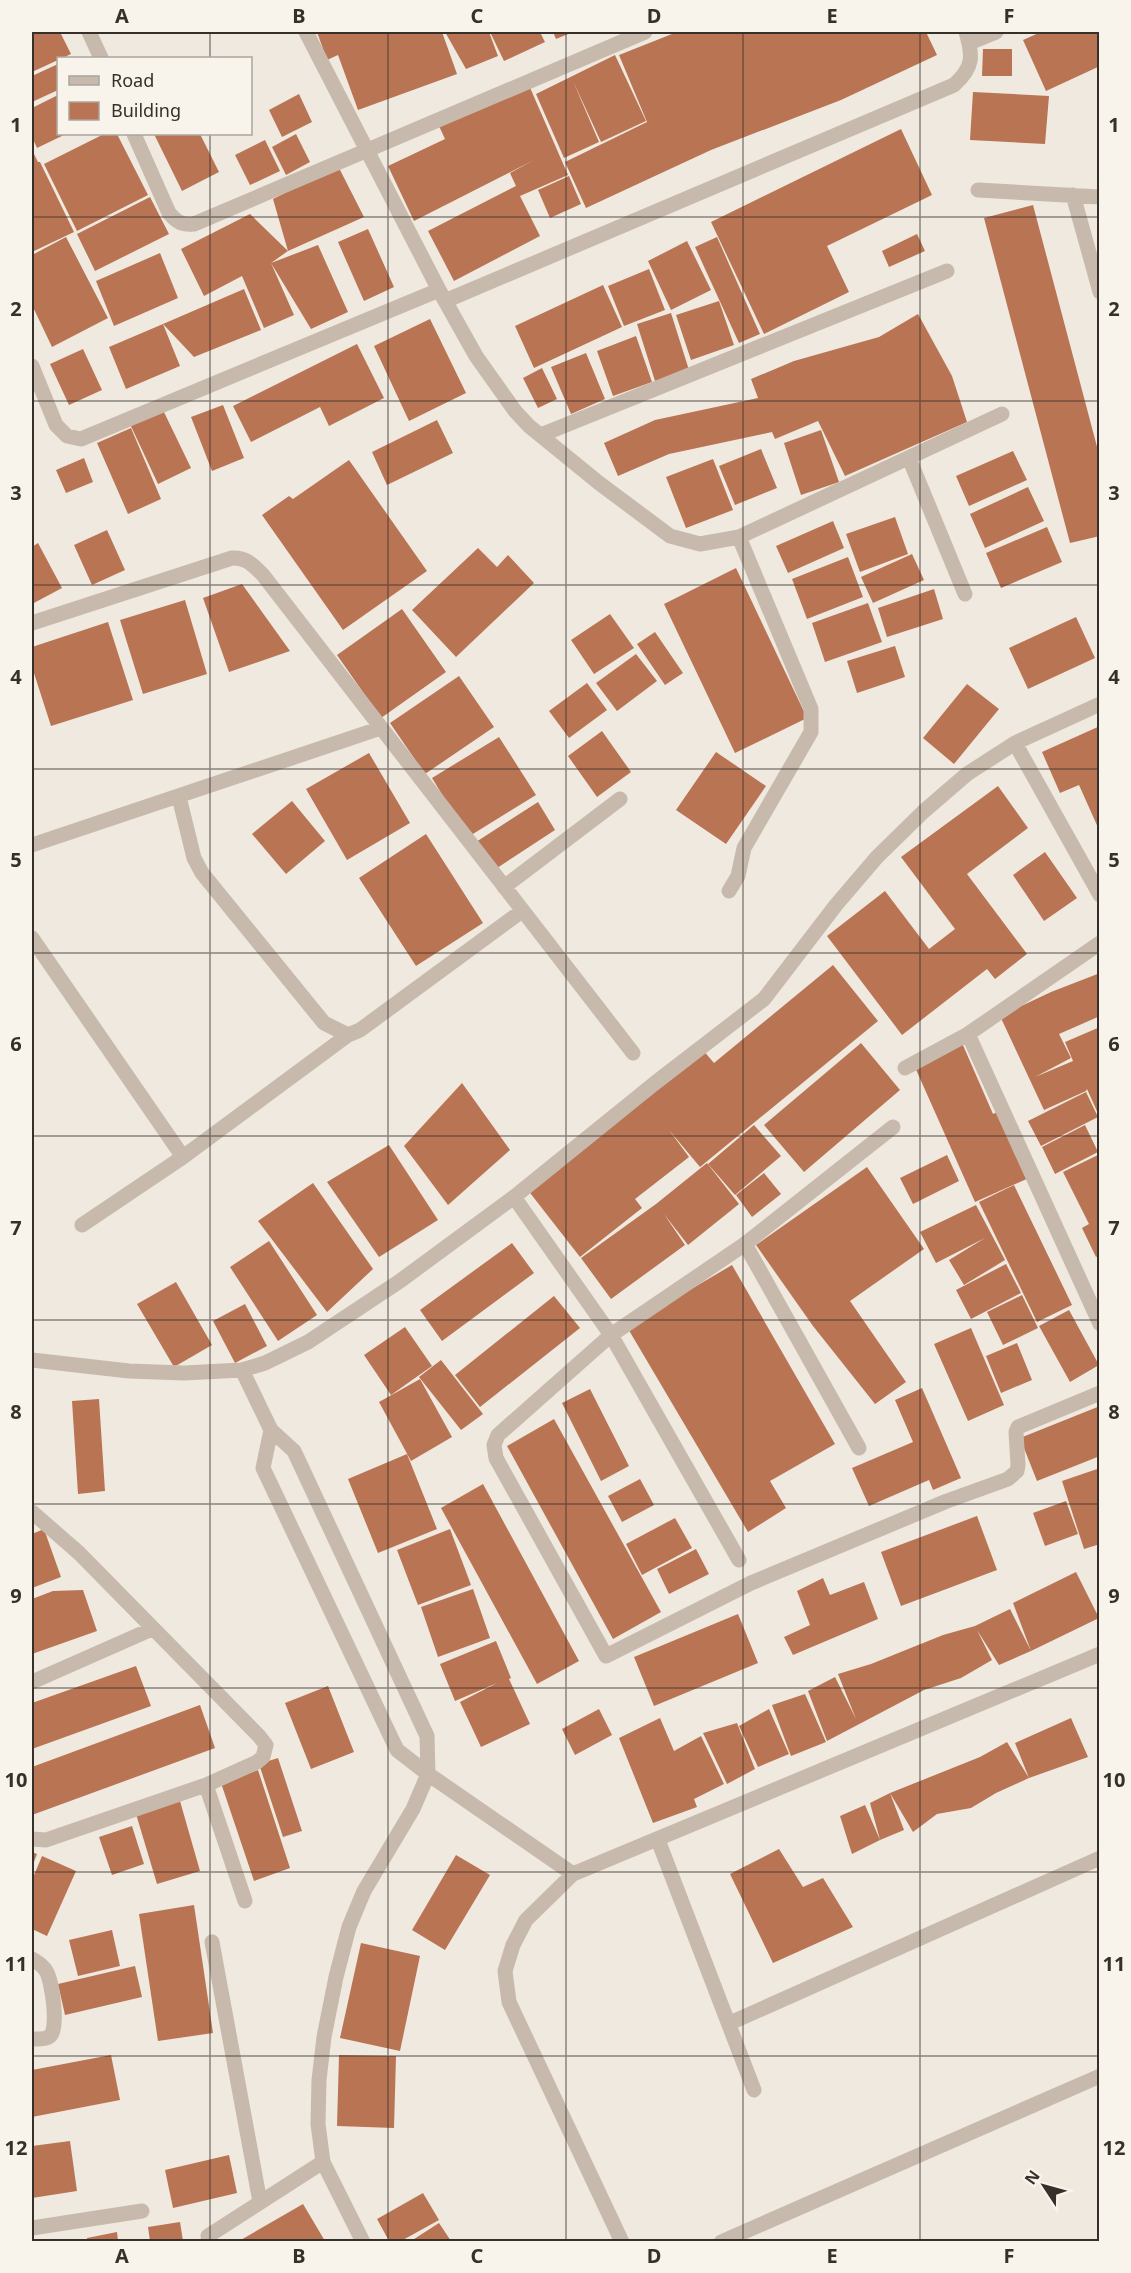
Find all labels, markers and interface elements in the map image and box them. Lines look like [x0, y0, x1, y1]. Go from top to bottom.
text: A [115, 2, 129, 29]
text: B [292, 2, 306, 29]
text: C [471, 2, 484, 29]
text: D [647, 2, 661, 29]
text: E [826, 2, 838, 29]
text: F [1004, 2, 1014, 29]
legend [57, 57, 252, 135]
text: Road [111, 68, 154, 92]
text: Building [111, 98, 181, 122]
text: 1 [10, 111, 22, 138]
text: 1 [1108, 111, 1120, 138]
text: 2 [10, 295, 22, 322]
text: 2 [1108, 295, 1120, 322]
text: 3 [10, 479, 22, 506]
text: 3 [1108, 479, 1120, 506]
text: 4 [10, 663, 22, 690]
text: 4 [1108, 663, 1120, 690]
text: 5 [10, 846, 22, 873]
text: 5 [1108, 846, 1120, 873]
text: 6 [10, 1030, 22, 1057]
text: 6 [1108, 1030, 1120, 1057]
text: 7 [10, 1214, 22, 1241]
text: 7 [1108, 1214, 1120, 1241]
text: 8 [10, 1398, 22, 1425]
text: 8 [1108, 1398, 1120, 1425]
text: 9 [10, 1582, 22, 1609]
text: 9 [1108, 1582, 1120, 1609]
text: 10 [5, 1766, 27, 1793]
text: 10 [1103, 1766, 1125, 1793]
text: 11 [5, 1950, 27, 1977]
text: 11 [1103, 1950, 1125, 1977]
text: 12 [5, 2134, 27, 2161]
text: 12 [1103, 2134, 1125, 2161]
north arrow [1014, 2156, 1074, 2216]
text: N [1019, 2165, 1045, 2189]
text: A [115, 2242, 129, 2269]
text: B [292, 2242, 306, 2269]
text: C [471, 2242, 484, 2269]
text: D [647, 2242, 661, 2269]
text: E [826, 2242, 838, 2269]
text: F [1004, 2242, 1014, 2269]

